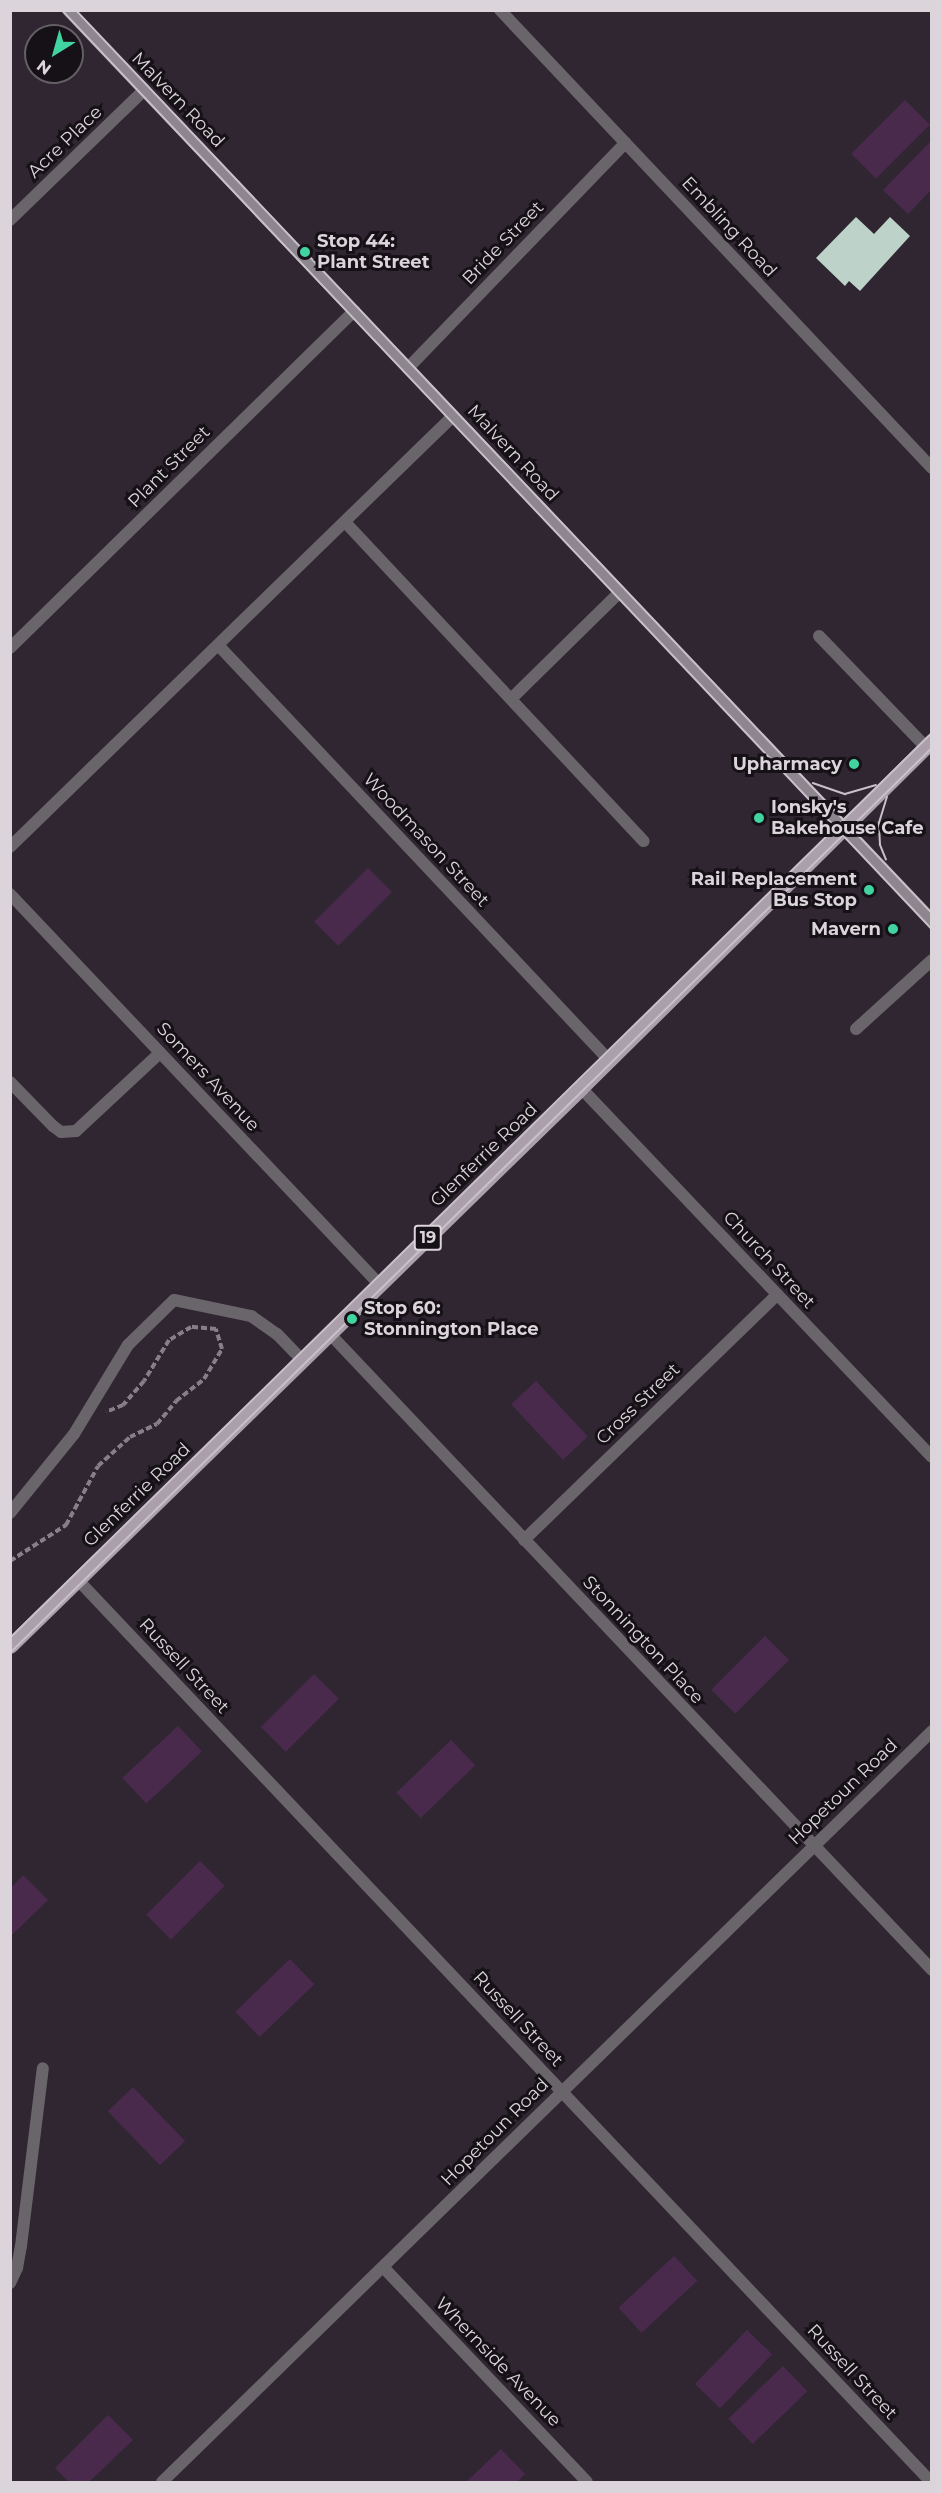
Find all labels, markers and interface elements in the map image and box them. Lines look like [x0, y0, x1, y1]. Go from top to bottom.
north arrow [24, 24, 84, 84]
street label: Malvern Road [127, 48, 229, 152]
text: N [33, 56, 55, 79]
street label: Acre Place [23, 101, 107, 183]
street label: Embling Road [677, 172, 781, 282]
street label: Bride Street [458, 197, 548, 289]
place label: Stop 44: Plant Street [317, 231, 430, 274]
marker: Stop 44: Plant Street [298, 245, 312, 259]
street label: Malvern Road [463, 400, 563, 506]
street label: Plant Street [124, 422, 214, 512]
place label: Upharmacy [733, 753, 842, 775]
marker: Upharmacy [847, 757, 861, 771]
street label: Woodmason Street [358, 769, 494, 911]
place label: Ionsky's Bakehouse Cafe [771, 797, 924, 840]
marker: Ionsky's Bakehouse Cafe [752, 811, 766, 825]
place label: Rail Replacement Bus Stop [691, 869, 857, 912]
marker: Rail Replacement Bus Stop [862, 883, 876, 897]
place label: Mavern [811, 918, 881, 940]
marker: Mavern [886, 922, 900, 936]
street label: Somers Avenue [152, 1018, 264, 1136]
street label: Glenferrie Road [426, 1099, 542, 1211]
street label: Church Street [718, 1207, 820, 1313]
road number: 19 [413, 1225, 443, 1251]
place label: Stop 60: Stonnington Place [364, 1298, 539, 1340]
marker: Stop 60: Stonnington Place [345, 1312, 359, 1326]
street label: Cross Street [592, 1359, 684, 1449]
street label: Glenferrie Road [79, 1439, 195, 1551]
street label: Stonnington Place [578, 1571, 708, 1709]
street label: Russell Street [134, 1614, 234, 1718]
street label: Hopetoun Road [784, 1734, 902, 1850]
street label: Russell Street [468, 1967, 568, 2071]
street label: Hopetoun Road [437, 2074, 553, 2190]
street label: Whernside Avenue [431, 2293, 565, 2431]
street label: Russell Street [802, 2320, 902, 2424]

